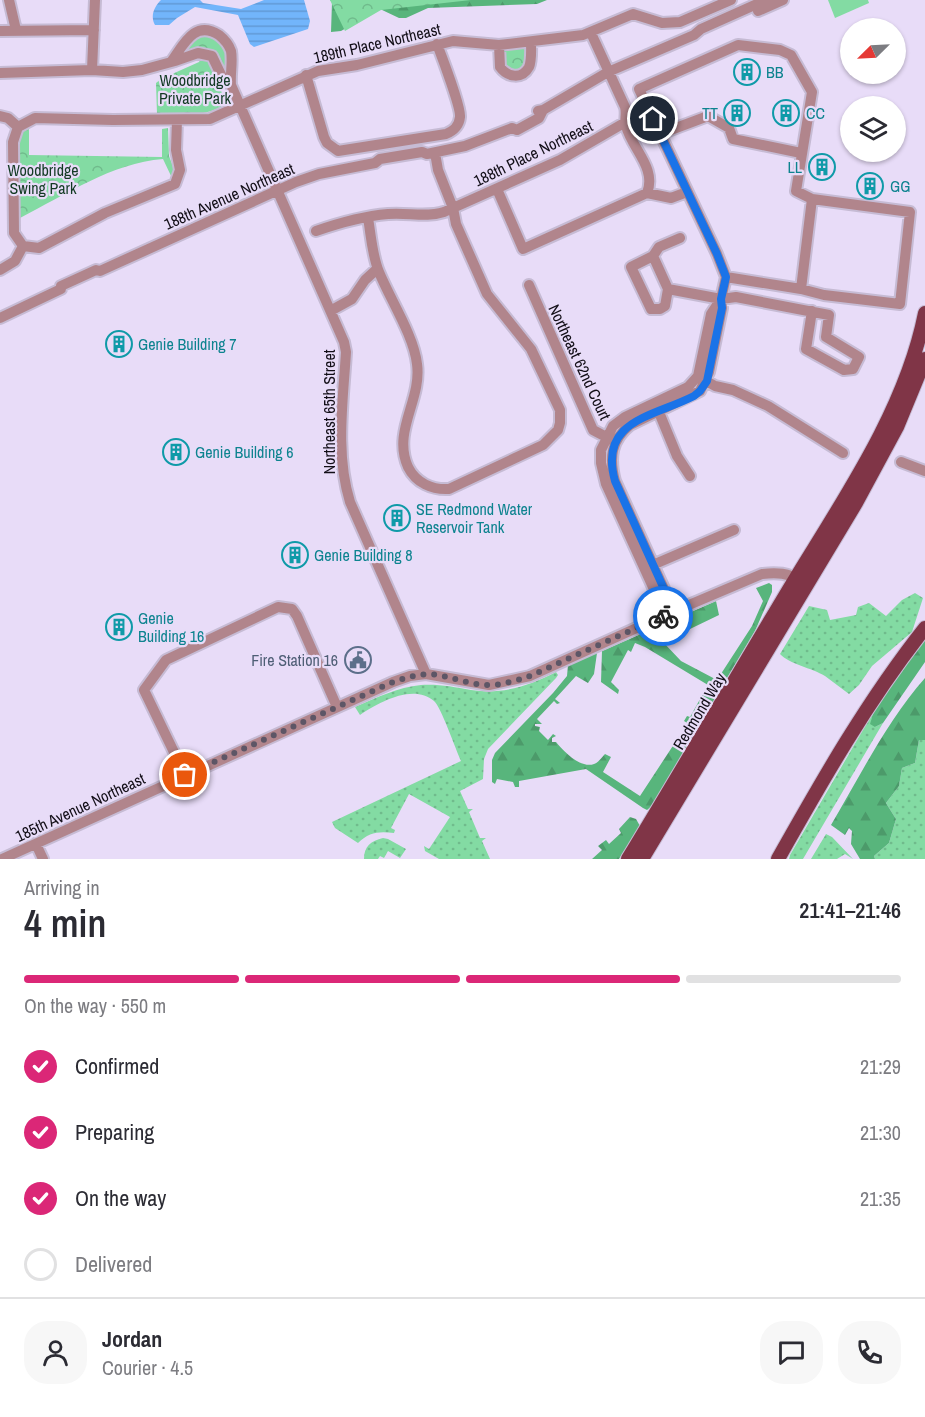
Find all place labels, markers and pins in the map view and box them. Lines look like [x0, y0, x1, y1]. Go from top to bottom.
building icon: BB [732, 57, 762, 87]
place label: BB [766, 61, 784, 83]
pin [627, 93, 678, 144]
building icon: TT [722, 98, 752, 128]
building icon: CC [771, 98, 801, 128]
place label: TT [702, 102, 718, 124]
place label: CC [806, 102, 825, 124]
building icon: LL [807, 152, 837, 182]
place label: LL [787, 156, 803, 178]
building icon: GG [855, 171, 885, 201]
place label: GG [890, 175, 910, 197]
building icon: Genie Building 7 [104, 329, 134, 359]
place label: Genie Building 7 [138, 333, 236, 355]
building icon: Genie Building 6 [161, 437, 191, 467]
place label: Genie Building 6 [195, 441, 293, 463]
place label: SE Redmond Water Reservoir Tank [416, 498, 533, 538]
building icon: SE Redmond Water Reservoir Tank [382, 503, 412, 533]
building icon: Genie Building 8 [280, 540, 310, 570]
place label: Genie Building 8 [314, 544, 412, 566]
place label: Genie Building 16 [138, 607, 204, 647]
building icon: Genie Building 16 [104, 612, 134, 642]
public building icon: Fire Station 16 [343, 645, 373, 675]
place label: Fire Station 16 [251, 649, 338, 671]
pin [159, 749, 210, 800]

